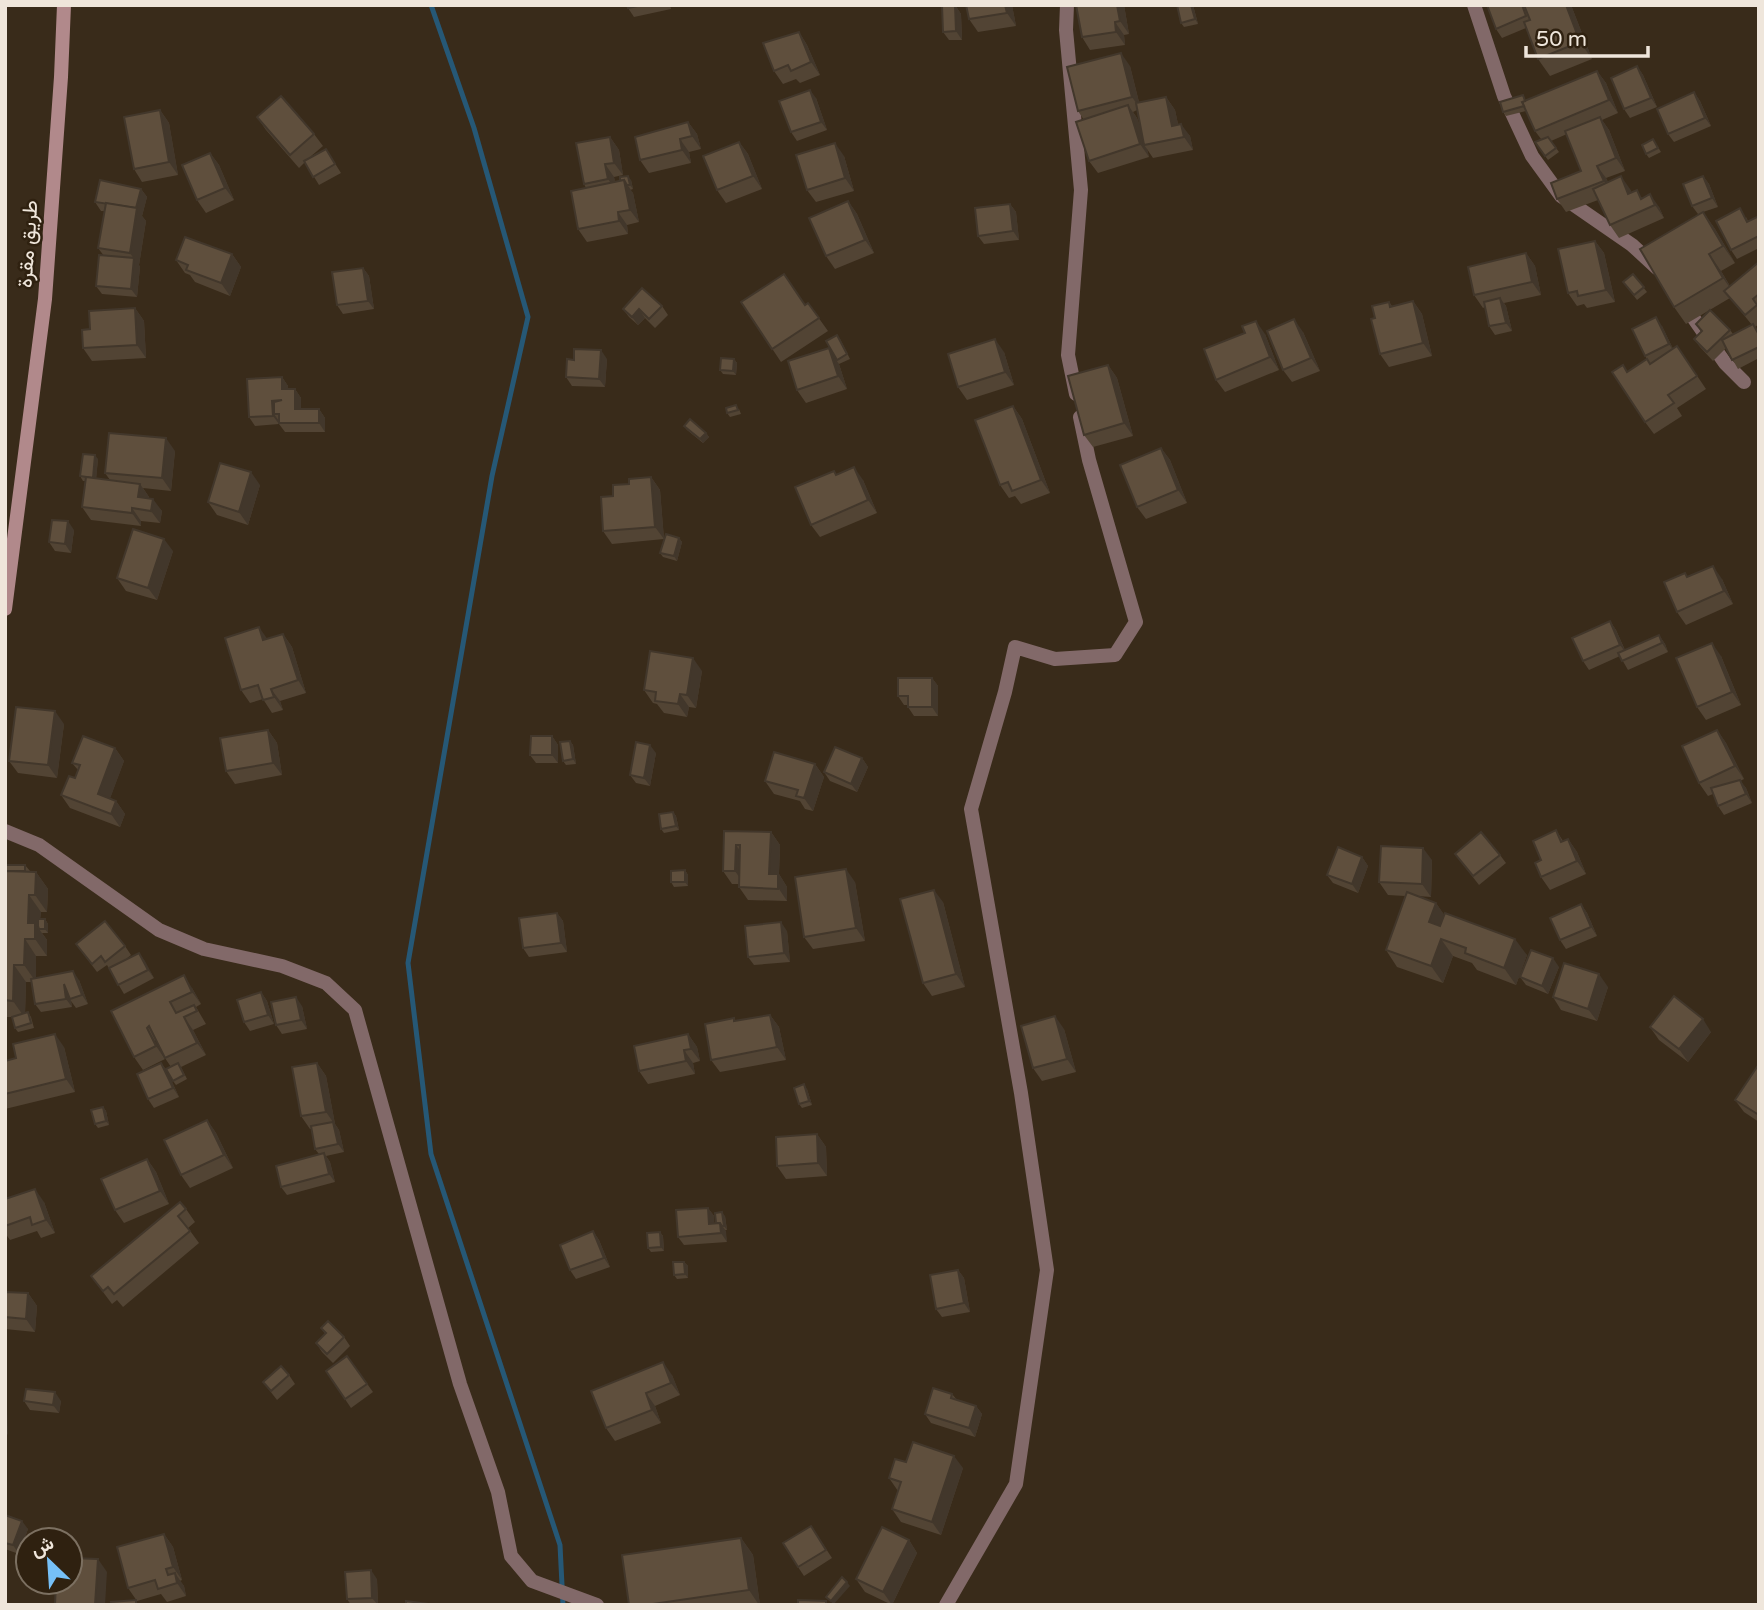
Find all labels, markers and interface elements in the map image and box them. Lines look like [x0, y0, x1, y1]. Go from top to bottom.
scale bar [1526, 14, 1648, 58]
text: 50 m [1536, 27, 1587, 52]
street label: طريق مقرة [12, 199, 44, 289]
north arrow [14, 1526, 84, 1596]
text: ش [27, 1532, 57, 1561]

